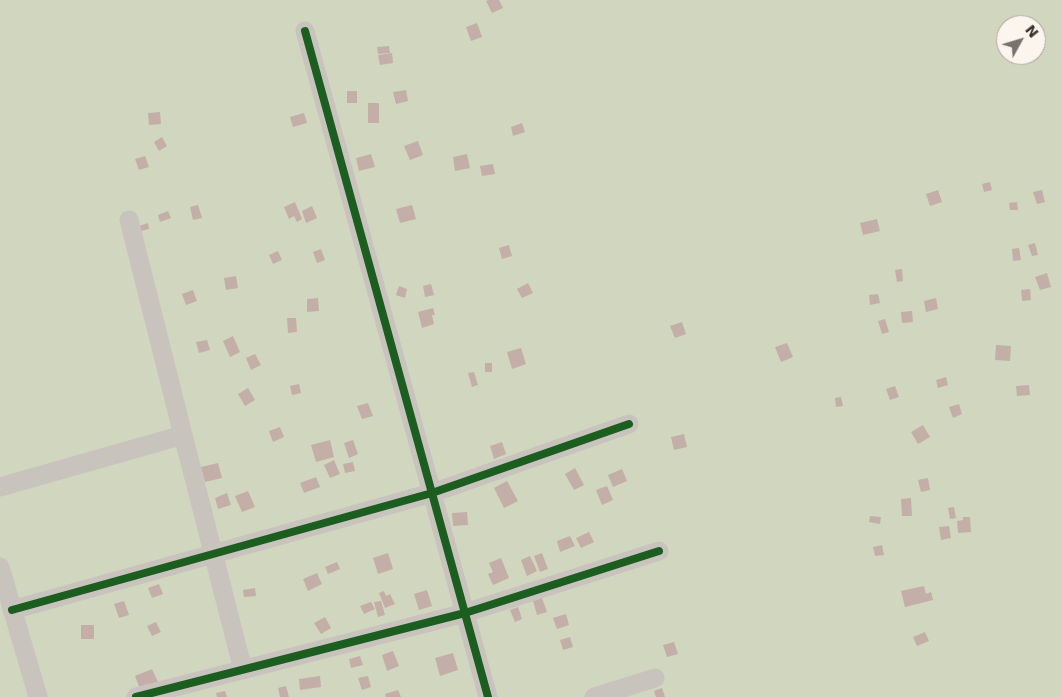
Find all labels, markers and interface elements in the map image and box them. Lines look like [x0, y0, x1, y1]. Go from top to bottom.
north arrow [996, 15, 1046, 65]
text: N [1022, 22, 1042, 41]

